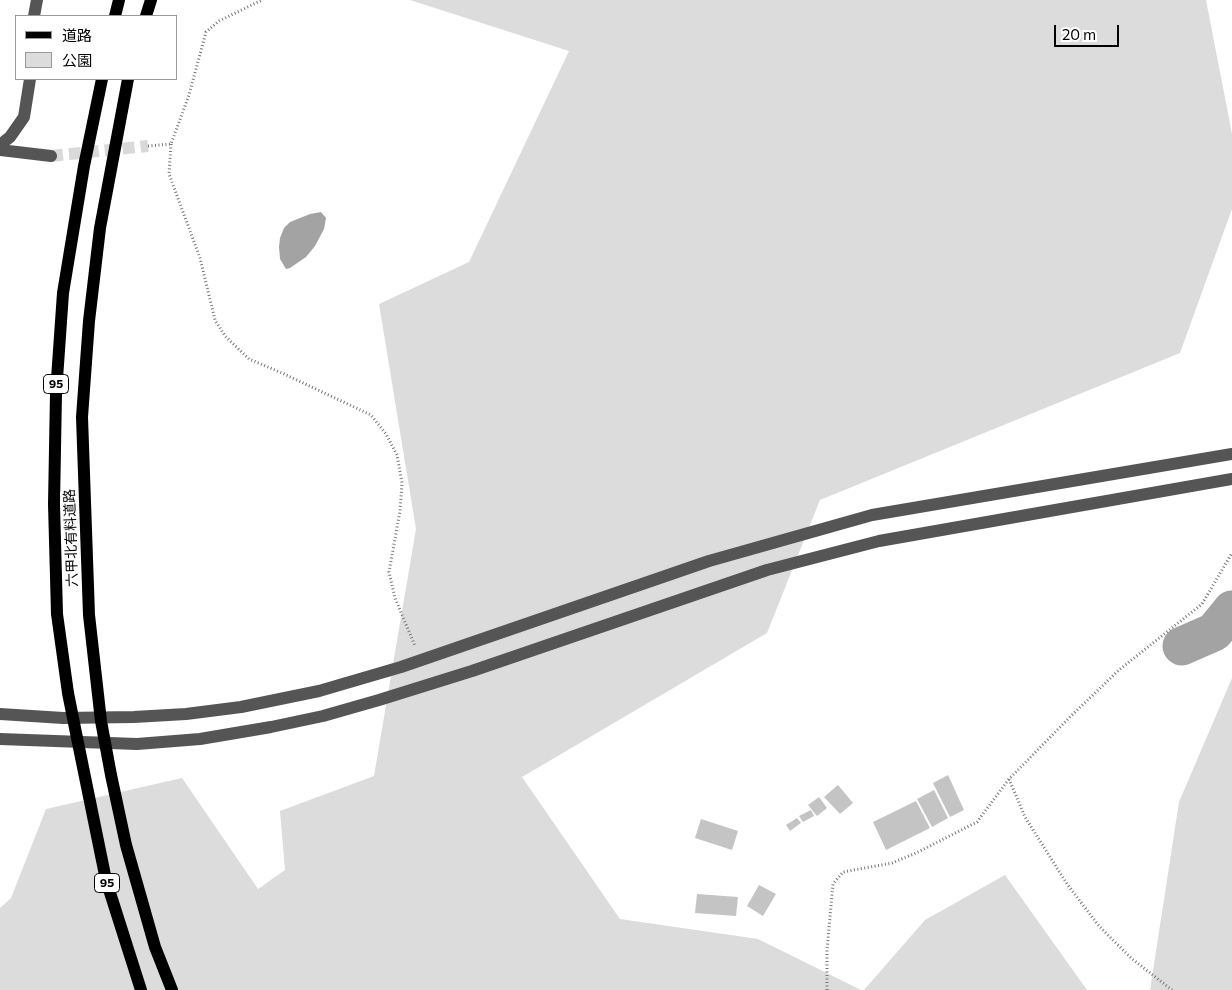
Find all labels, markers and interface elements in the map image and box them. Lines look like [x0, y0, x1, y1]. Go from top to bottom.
legend [15, 15, 178, 80]
scale bar [1057, 15, 1122, 47]
text: 20 m [1062, 25, 1096, 43]
text: 道路 [62, 26, 92, 44]
text: 公園 [62, 51, 92, 69]
road number: 95 [44, 374, 68, 394]
street label: 六甲北有料道路 [61, 489, 81, 587]
road number: 95 [94, 874, 120, 892]

